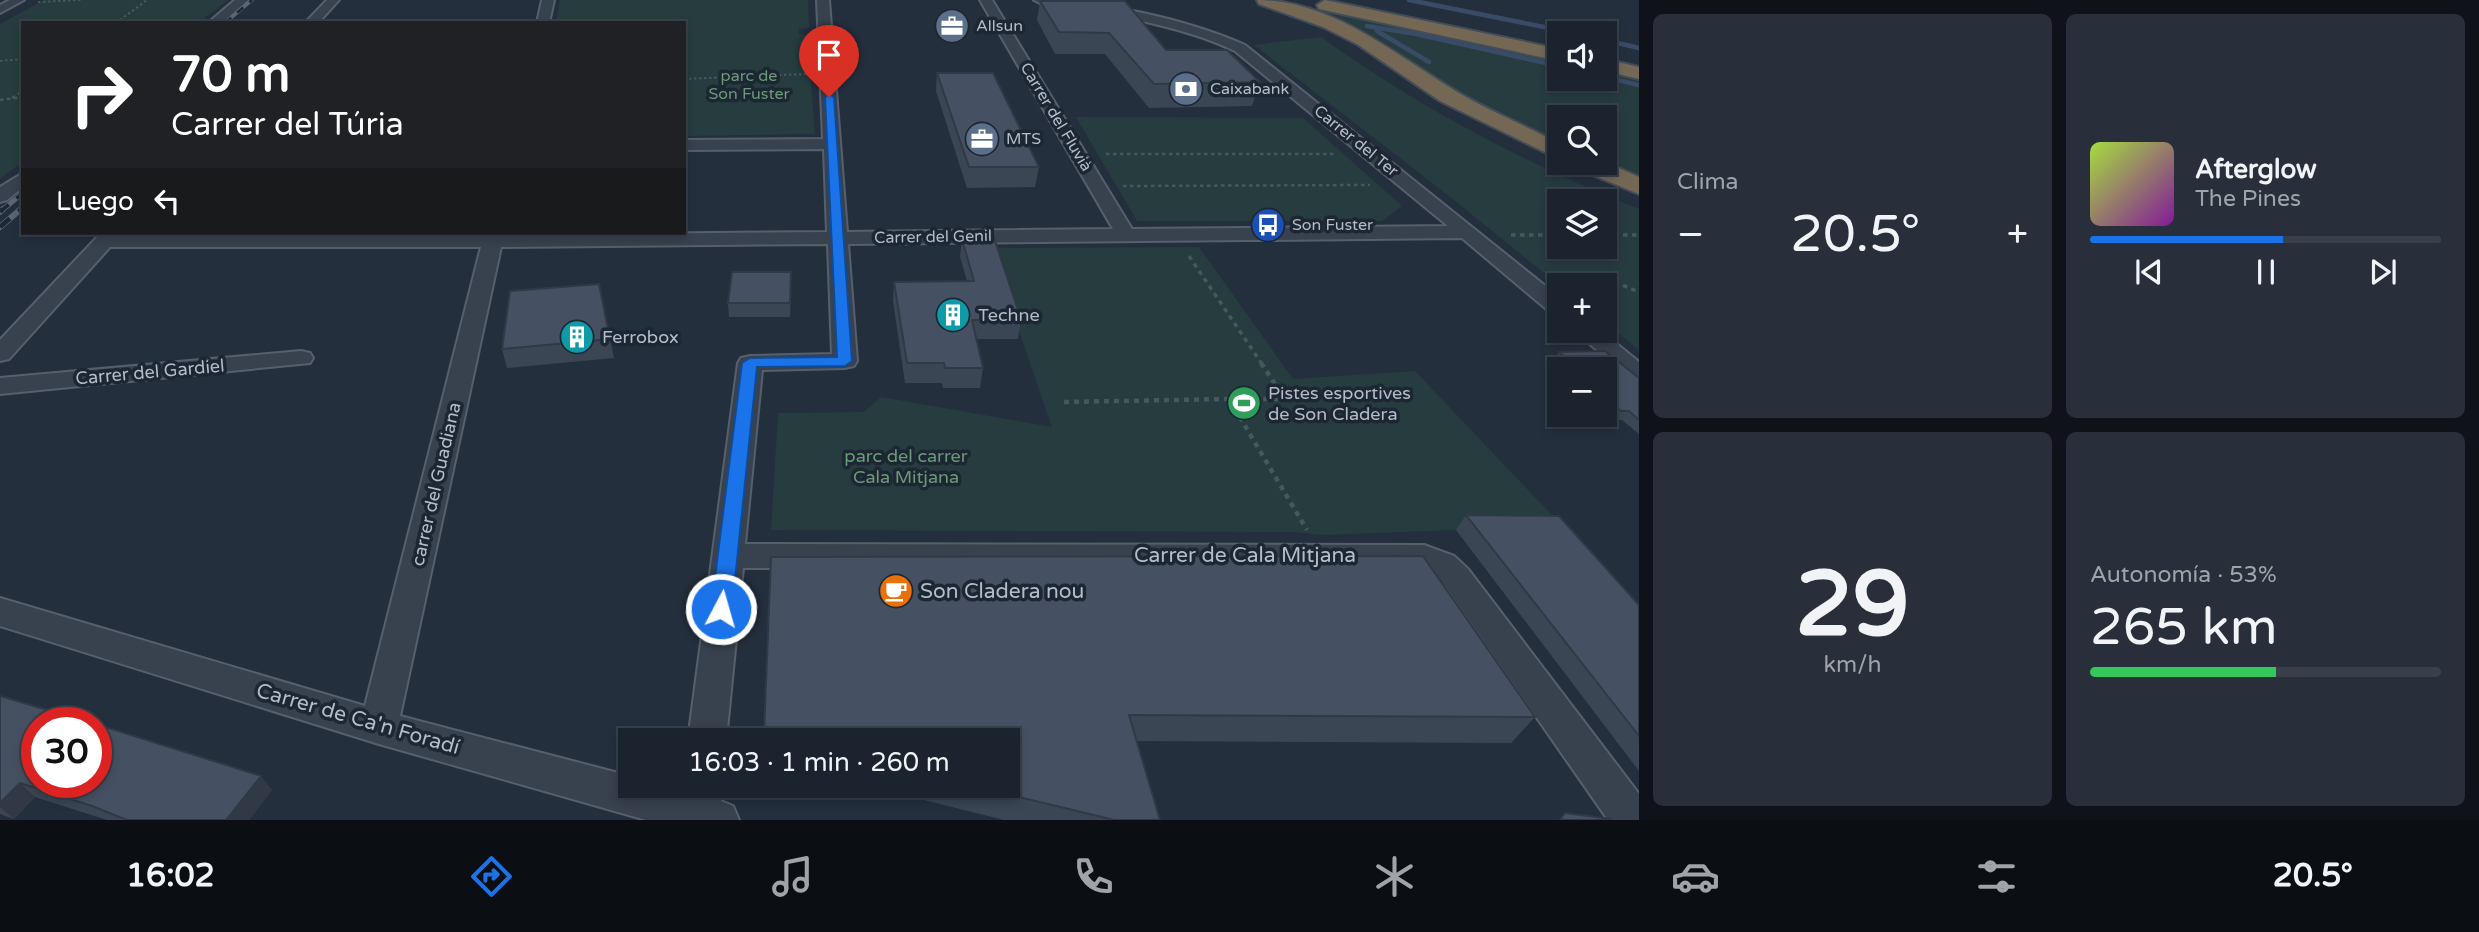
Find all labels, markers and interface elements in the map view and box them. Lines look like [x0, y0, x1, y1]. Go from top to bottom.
office icon: Allsun [933, 7, 971, 45]
place label: Allsun [976, 16, 1023, 36]
map controls [1547, 21, 1617, 427]
button: sound [1547, 21, 1617, 91]
pin [799, 25, 859, 97]
icon: arrive [810, 36, 848, 74]
text: 70 m [171, 46, 290, 105]
icon: right [56, 49, 147, 140]
street label: Carrer del Fluvià [1016, 59, 1096, 175]
park label: parc de Son Fuster [708, 66, 790, 104]
bank icon: Caixabank [1167, 70, 1205, 108]
place label: Caixabank [1210, 79, 1290, 99]
street label: Carrer del Ter [1310, 101, 1403, 182]
button: search [1547, 105, 1617, 175]
text: Carrer del Túria [171, 106, 404, 144]
office icon: MTS [963, 120, 1001, 158]
place label: MTS [1006, 129, 1041, 149]
text: Afterglow [2195, 154, 2317, 185]
text: Clima [1677, 168, 1738, 196]
icon: left [148, 182, 186, 220]
text: The Pines [2195, 185, 2301, 213]
text: Luego [56, 186, 134, 217]
button: layers [1547, 189, 1617, 259]
text: 20.5° [1790, 203, 1920, 266]
bus stop icon: Son Fuster [1249, 206, 1287, 244]
text: − [1677, 212, 1704, 258]
text: + [2007, 212, 2028, 258]
place label: Son Fuster [1292, 215, 1374, 235]
street label: Carrer del Genil [874, 226, 992, 248]
icon: previous [2130, 253, 2168, 291]
icon: pause [2247, 253, 2285, 291]
icon: next [2364, 253, 2402, 291]
button: + [1547, 273, 1617, 343]
building icon: Techne [934, 296, 972, 334]
place label: Techne [978, 304, 1040, 326]
building icon: Ferrobox [558, 318, 596, 356]
place label: Ferrobox [602, 326, 679, 348]
street label: Carrer del Gardiel [75, 355, 225, 389]
button: − [1547, 357, 1617, 427]
place label: Pistes esportives de Son Cladera [1268, 382, 1411, 425]
sports icon: Pistes esportives de Son Cladera [1225, 384, 1263, 422]
street label: carrer del Guadiana [406, 400, 466, 568]
park label: parc del carrer Cala Mitjana [844, 445, 968, 488]
street label: Carrer de Cala Mitjana [1134, 543, 1356, 568]
text: 29 [1795, 550, 1910, 660]
text: Autonomía · 53% [2090, 561, 2277, 589]
position arrow [684, 572, 758, 646]
cafe icon: Son Cladera nou [877, 572, 915, 610]
place label: Son Cladera nou [920, 579, 1084, 604]
text: 265 km [2090, 596, 2278, 659]
text: km/h [1824, 651, 1881, 679]
street label: Carrer de Ca'n Foradí [253, 678, 463, 760]
speed limit sign: 30 [21, 707, 112, 798]
text: 16:03 · 1 min · 260 m [688, 747, 950, 778]
icon: directions [467, 852, 516, 901]
icon: music [768, 852, 817, 901]
icon: phone [1069, 852, 1118, 901]
icon: climate [1370, 852, 1419, 901]
icon: car [1671, 852, 1720, 901]
icon: filters [1972, 852, 2021, 901]
text: 16:02 [126, 857, 215, 895]
text: 20.5° [2273, 857, 2353, 895]

